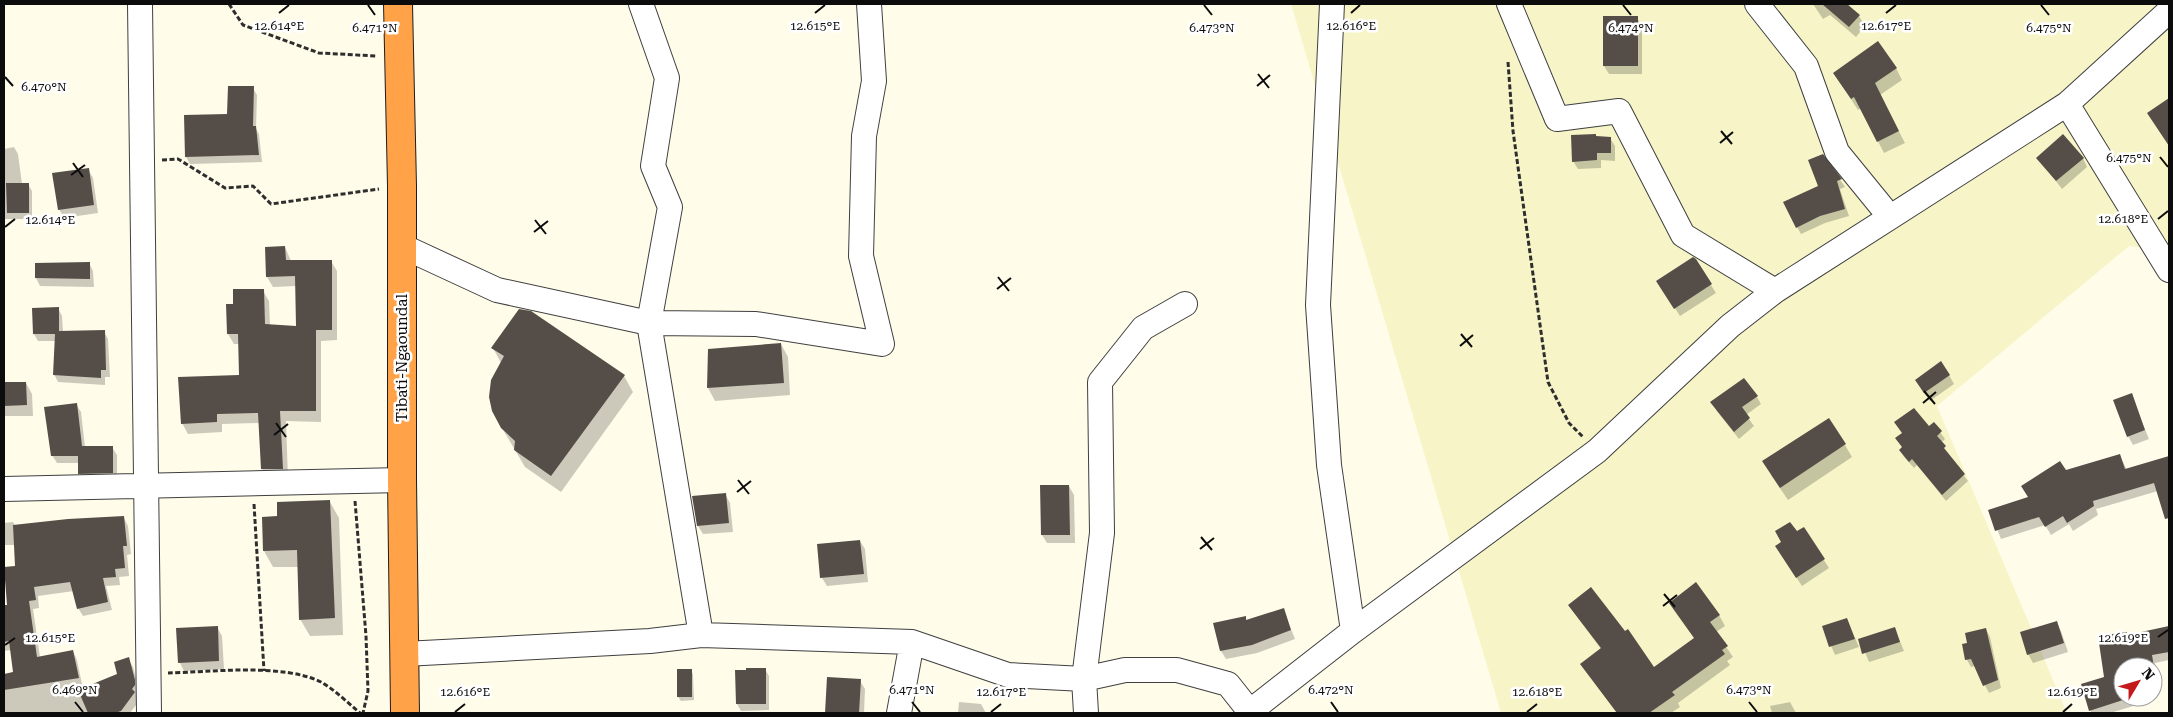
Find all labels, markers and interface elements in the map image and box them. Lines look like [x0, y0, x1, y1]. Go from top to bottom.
text: 12.614°E [254, 19, 304, 33]
text: 12.615°E [790, 19, 840, 33]
text: 12.616°E [1326, 19, 1376, 33]
text: 12.617°E [1861, 19, 1911, 33]
text: 6.471°N [352, 21, 398, 35]
text: 6.473°N [1189, 21, 1235, 35]
text: 6.474°N [1608, 21, 1654, 35]
text: 6.475°N [2026, 21, 2072, 35]
text: 6.470°N [21, 80, 67, 94]
text: 6.475°N [2106, 151, 2152, 165]
text: 12.618°E [2098, 212, 2148, 226]
text: 12.614°E [25, 213, 75, 227]
street label: Tibati-Ngaoundal [393, 294, 411, 422]
text: 12.615°E [25, 631, 75, 645]
text: 12.619°E [2098, 631, 2148, 645]
north arrow [2113, 657, 2163, 707]
text: N [2139, 665, 2158, 683]
text: 6.469°N [52, 683, 98, 697]
text: 6.471°N [889, 683, 935, 697]
text: 6.472°N [1308, 683, 1354, 697]
text: 6.473°N [1726, 683, 1772, 697]
text: 12.616°E [440, 685, 490, 699]
text: 12.617°E [976, 685, 1026, 699]
text: 12.618°E [1512, 685, 1562, 699]
text: 12.619°E [2047, 685, 2097, 699]

